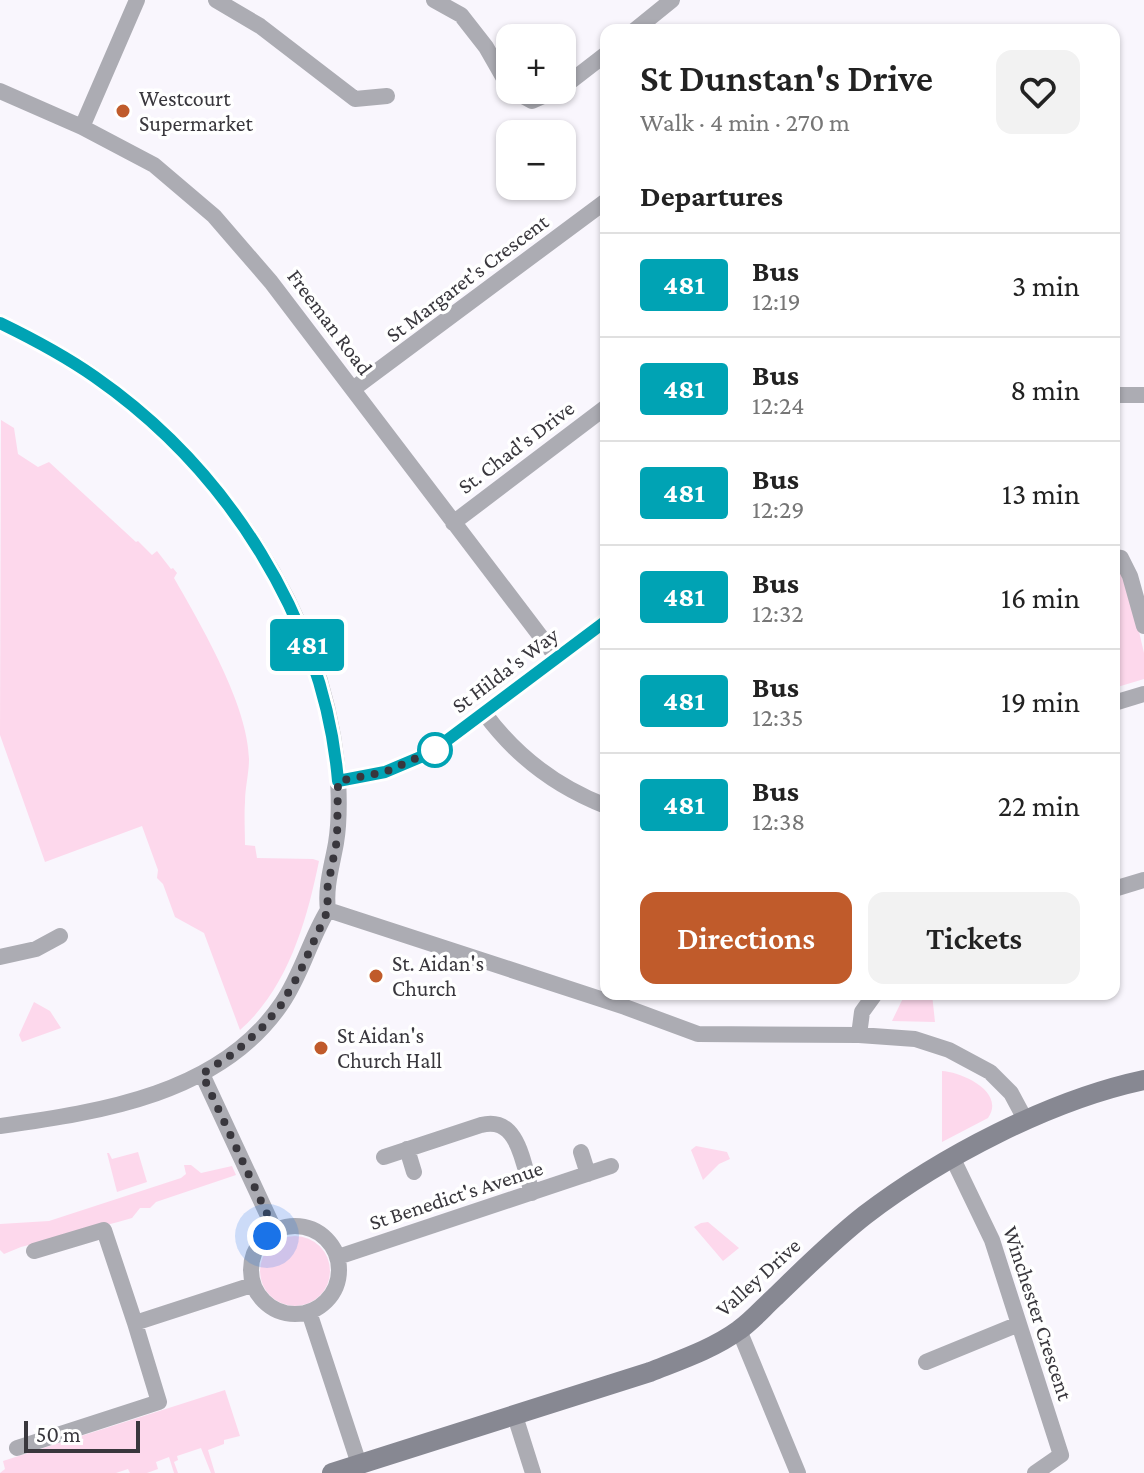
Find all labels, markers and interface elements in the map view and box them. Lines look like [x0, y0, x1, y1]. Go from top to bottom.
map controls [496, 24, 576, 200]
button: + [496, 24, 576, 104]
button: heart [996, 50, 1080, 134]
text: St Dunstan's Drive [640, 57, 933, 99]
place label: Westcourt Supermarket [139, 86, 254, 136]
marker: Westcourt Supermarket [114, 102, 132, 120]
text: Walk · 4 min · 270 m [640, 108, 850, 137]
button: − [496, 120, 576, 200]
text: Departures [640, 179, 783, 212]
street label: St Margaret's Crescent [381, 208, 554, 347]
text: Bus [752, 254, 799, 287]
street label: Freeman Road [282, 264, 378, 380]
text: 481 [663, 269, 705, 300]
text: 3 min [1012, 269, 1080, 302]
text: 12:19 [752, 287, 801, 316]
text: Bus [752, 358, 799, 391]
text: 481 [663, 373, 705, 404]
text: 8 min [1010, 373, 1080, 406]
text: 12:24 [752, 391, 805, 420]
street label: St. Chad's Drive [453, 395, 579, 499]
text: Bus [752, 462, 799, 495]
text: 481 [663, 477, 705, 508]
text: 13 min [1002, 477, 1080, 510]
text: 12:29 [752, 495, 805, 524]
text: Bus [752, 566, 799, 599]
text: 481 [663, 581, 705, 612]
text: 16 min [1001, 581, 1080, 614]
text: 12:32 [752, 599, 804, 628]
line badge: 481 [261, 619, 353, 671]
street label: St Hilda's Way [447, 621, 564, 718]
text: 481 [286, 629, 328, 660]
text: Bus [752, 670, 799, 703]
text: 481 [663, 685, 705, 716]
text: 19 min [1001, 685, 1080, 718]
text: 12:35 [752, 703, 804, 732]
unlabelled marker [418, 733, 452, 767]
text: Bus [752, 774, 799, 807]
text: 481 [663, 789, 705, 820]
text: 22 min [998, 789, 1080, 822]
text: 12:38 [752, 807, 805, 836]
button: Directions [640, 892, 852, 984]
button: Tickets [868, 892, 1080, 984]
place label: St. Aidan's Church [392, 951, 484, 1001]
marker: St. Aidan's Church [367, 967, 385, 985]
place label: St Aidan's Church Hall [337, 1023, 442, 1073]
marker: St Aidan's Church Hall [312, 1039, 330, 1057]
street label: St Benedict's Avenue [366, 1155, 546, 1235]
your location [247, 1216, 287, 1256]
street label: Winchester Crescent [998, 1223, 1078, 1404]
street label: Valley Drive [711, 1233, 805, 1321]
scale bar [24, 1417, 140, 1453]
text: 50 m [36, 1422, 81, 1447]

